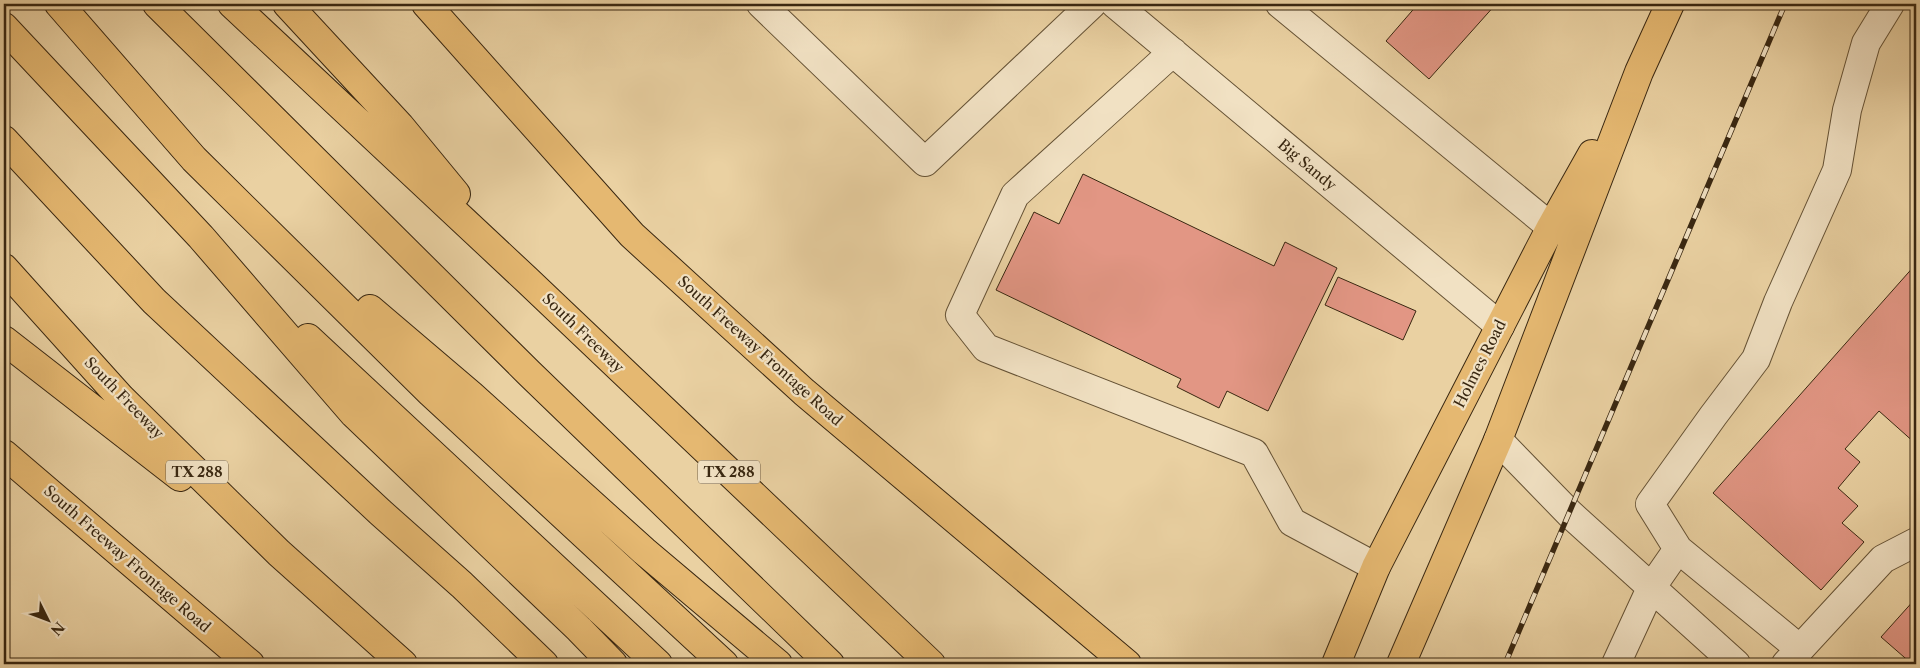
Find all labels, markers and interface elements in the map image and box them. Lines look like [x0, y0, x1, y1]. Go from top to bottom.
street label: Big Sandy [1274, 135, 1341, 195]
street label: South Freeway Frontage Road [674, 272, 847, 430]
street label: South Freeway [538, 289, 629, 377]
street label: Holmes Road [1449, 317, 1510, 411]
street label: South Freeway [81, 353, 169, 443]
road number: TX 288 [166, 461, 228, 484]
road number: TX 288 [698, 461, 760, 484]
street label: South Freeway Frontage Road [40, 481, 215, 636]
north arrow [22, 596, 72, 646]
text: N [47, 618, 68, 639]

